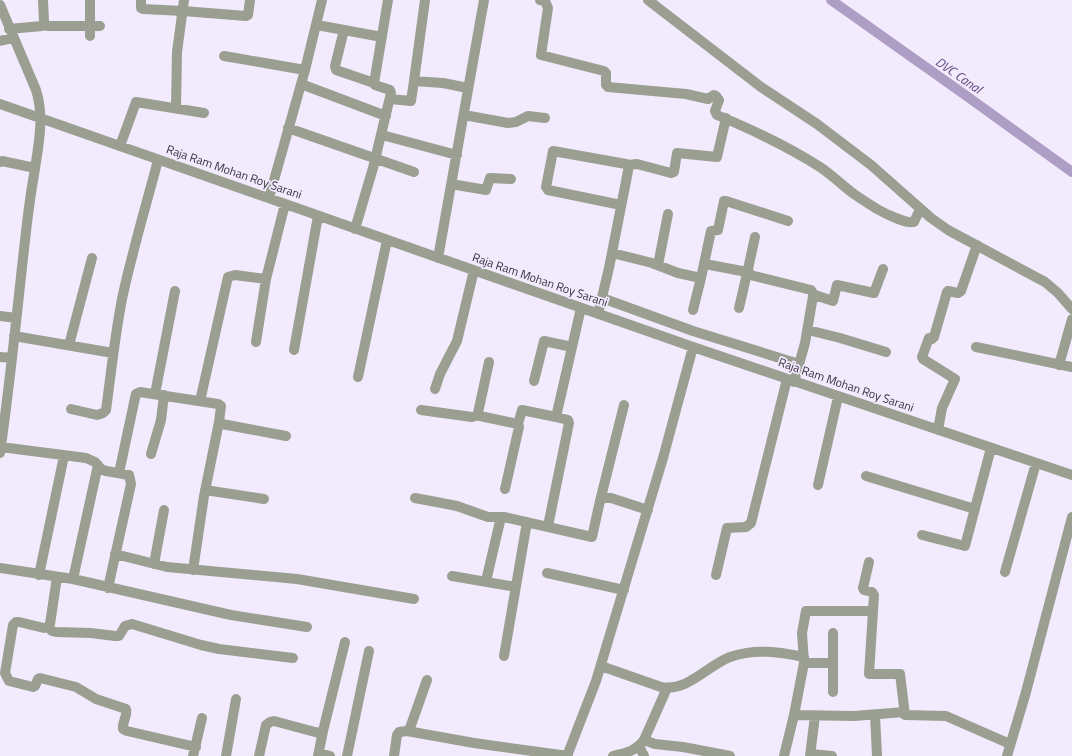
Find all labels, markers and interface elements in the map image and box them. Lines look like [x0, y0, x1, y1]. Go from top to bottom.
water label: DVC Canal [932, 52, 988, 100]
street label: Raja Ram Mohan Roy Sarani [164, 139, 305, 204]
street label: Raja Ram Mohan Roy Sarani [470, 247, 611, 312]
street label: Raja Ram Mohan Roy Sarani [776, 352, 917, 417]

